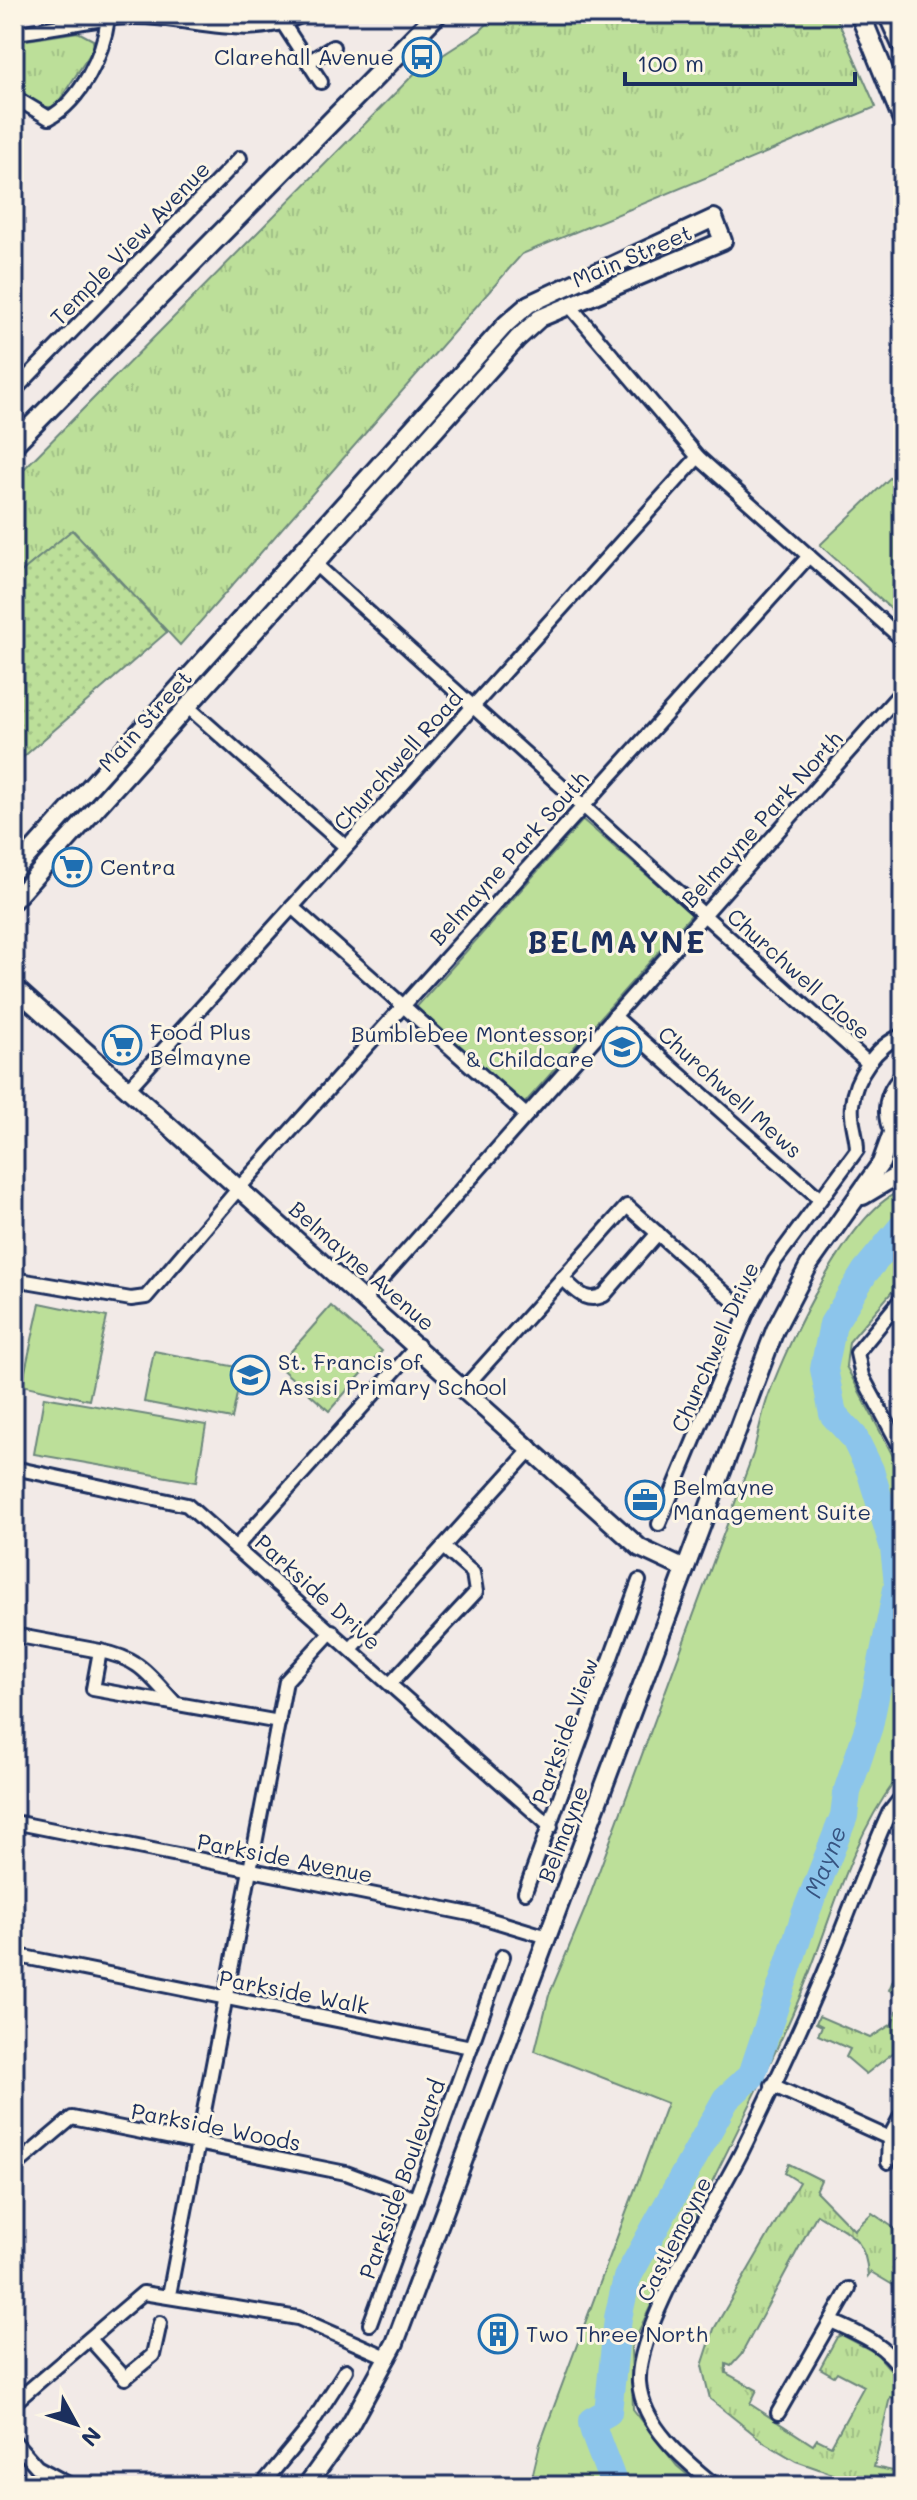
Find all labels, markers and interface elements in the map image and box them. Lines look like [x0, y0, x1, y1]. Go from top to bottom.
bus stop icon: Clarehall Avenue [401, 36, 443, 78]
scale bar [625, 36, 855, 86]
place label: Clarehall Avenue [214, 42, 394, 71]
text: 100 m [637, 47, 704, 78]
street label: Temple View Avenue [44, 154, 216, 331]
street label: Main Street [568, 217, 696, 294]
street label: Main Street [91, 664, 198, 778]
street label: Churchwell Road [327, 683, 469, 836]
street label: Belmayne Park North [675, 724, 849, 913]
street label: Belmayne Park South [423, 764, 595, 951]
supermarket icon: Centra [51, 846, 93, 888]
place label: Centra [100, 852, 176, 881]
street label: Churchwell Close [721, 901, 877, 1046]
district label: BELMAYNE [527, 921, 707, 961]
place label: Food Plus Belmayne [150, 1017, 251, 1071]
place label: Bumblebee Montessori & Childcare [351, 1019, 594, 1073]
street label: Churchwell Mews [652, 1019, 808, 1164]
supermarket icon: Food Plus Belmayne [101, 1024, 143, 1066]
school or university icon: Bumblebee Montessori & Childcare [601, 1026, 643, 1068]
street label: Belmayne Avenue [283, 1194, 441, 1337]
street label: Churchwell Drive [664, 1257, 765, 1436]
place label: St. Francis of Assisi Primary School [278, 1347, 507, 1401]
school or university icon: St. Francis of Assisi Primary School [229, 1354, 271, 1396]
place label: Belmayne Management Suite [673, 1472, 871, 1526]
office icon: Belmayne Management Suite [624, 1479, 666, 1521]
street label: Parkside Drive [249, 1527, 388, 1656]
street label: Parkside View [525, 1654, 604, 1808]
street label: Belmayne [531, 1781, 594, 1886]
water label: Mayne [796, 1821, 853, 1902]
street label: Parkside Avenue [195, 1826, 375, 1889]
street label: Parkside Walk [217, 1963, 372, 2020]
street label: Parkside Boulevard [352, 2075, 451, 2283]
street label: Parkside Woods [129, 2096, 303, 2157]
street label: Castlemoyne [630, 2171, 718, 2306]
building icon: Two Three North [477, 2313, 519, 2355]
place label: Two Three North [526, 2319, 708, 2348]
north arrow [36, 2384, 116, 2464]
text: N [75, 2421, 108, 2453]

